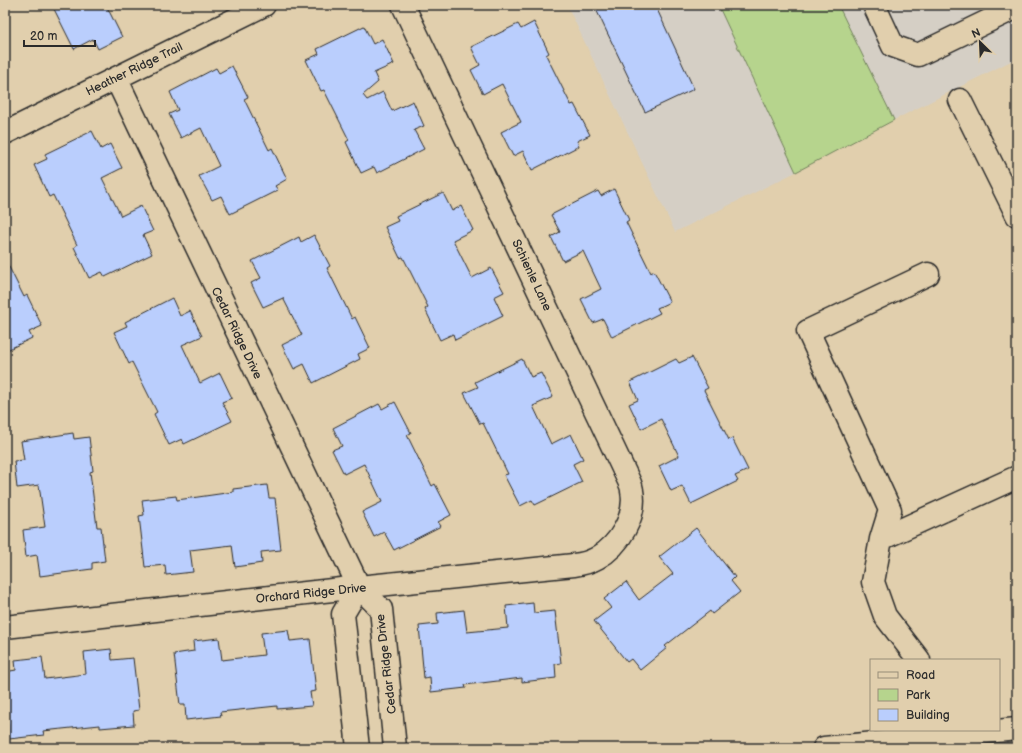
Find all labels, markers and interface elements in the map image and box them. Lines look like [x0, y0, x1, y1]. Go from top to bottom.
scale bar [24, 22, 95, 48]
north arrow [960, 22, 1000, 62]
text: N [970, 26, 983, 41]
text: 20 m [30, 29, 57, 44]
street label: Heather Ridge Trail [83, 40, 185, 99]
street label: Schienle Lane [508, 237, 555, 313]
street label: Cedar Ridge Drive [208, 285, 265, 382]
street label: Orchard Ridge Drive [255, 580, 367, 607]
street label: Cedar Ridge Drive [373, 613, 400, 715]
legend [870, 659, 1000, 731]
text: Road [906, 668, 935, 683]
text: Park [906, 688, 930, 703]
text: Building [906, 708, 950, 723]

